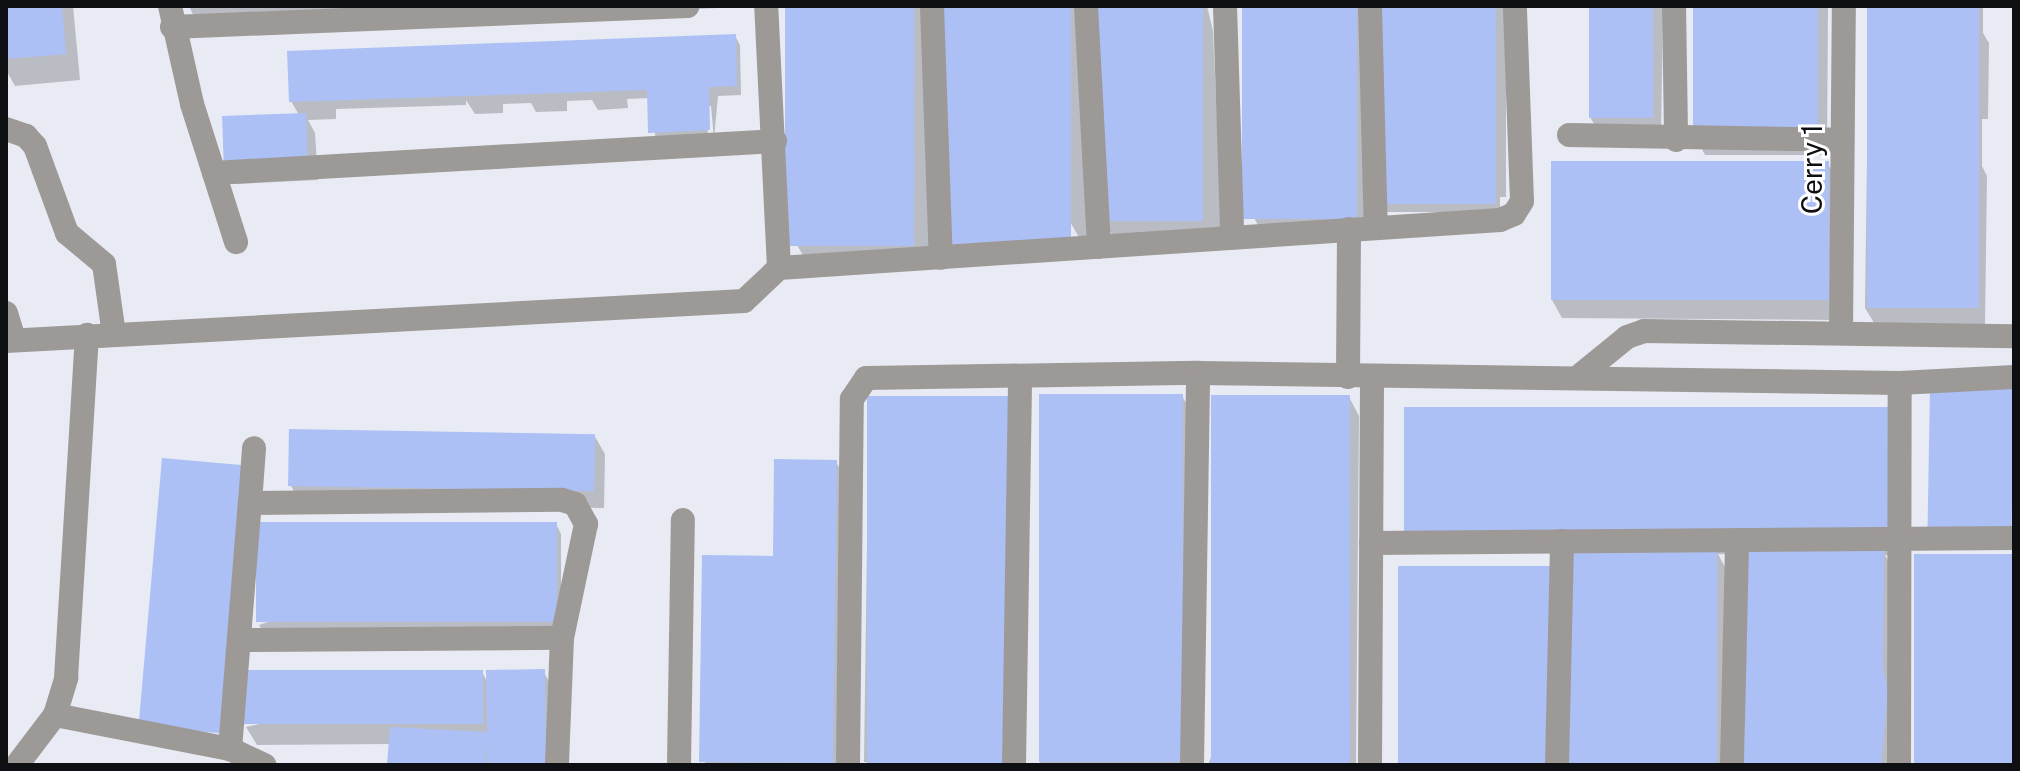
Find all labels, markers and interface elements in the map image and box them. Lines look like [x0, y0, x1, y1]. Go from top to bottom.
street label: Cerry 1 [1795, 124, 1829, 214]

